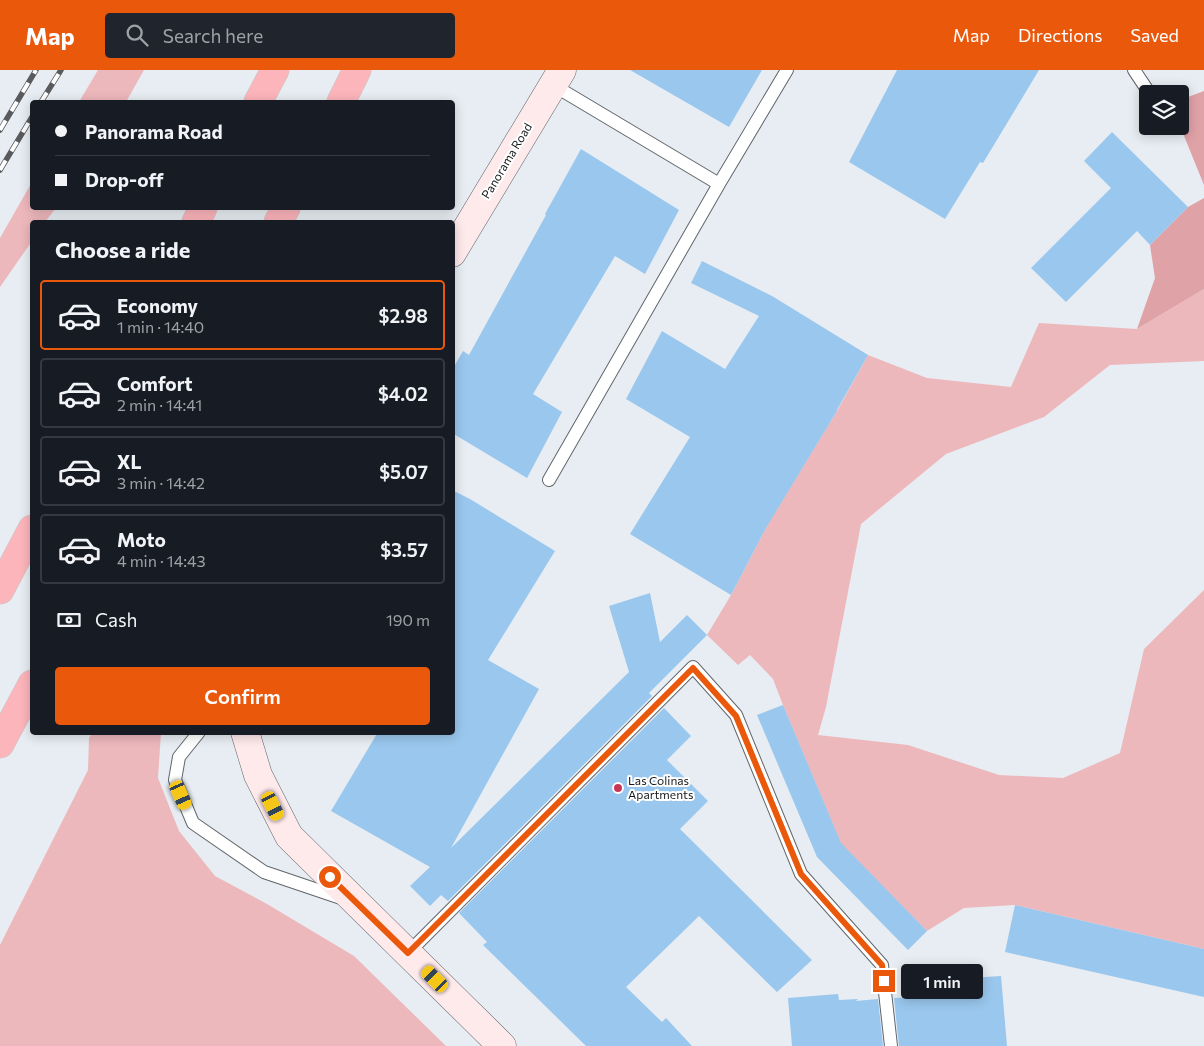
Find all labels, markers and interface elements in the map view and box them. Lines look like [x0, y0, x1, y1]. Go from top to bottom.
search box [105, 13, 455, 58]
text: Map [25, 21, 75, 50]
icon: search [123, 21, 151, 49]
text: Search here [163, 24, 263, 47]
text: Map [953, 24, 990, 46]
text: Directions [1018, 24, 1102, 46]
text: Saved [1130, 24, 1179, 46]
map controls [1139, 85, 1189, 135]
button: layers [1139, 85, 1189, 135]
text: Panorama Road [85, 120, 223, 143]
street label: Panorama Road [478, 120, 534, 201]
text: Drop-off [85, 168, 164, 191]
text: Choose a ride [55, 236, 190, 263]
icon: car [57, 293, 102, 338]
text: Economy [117, 294, 198, 317]
text: $2.98 [379, 304, 428, 327]
text: 1 min · 14:40 [117, 317, 204, 336]
icon: car [57, 371, 102, 416]
text: Comfort [117, 372, 193, 395]
text: $4.02 [378, 382, 428, 405]
text: 2 min · 14:41 [117, 395, 202, 414]
icon: car [57, 449, 102, 494]
text: XL [117, 450, 142, 473]
text: $5.07 [379, 460, 428, 483]
text: 3 min · 14:42 [117, 473, 205, 492]
icon: car [57, 527, 102, 572]
text: Moto [117, 528, 166, 551]
text: $3.57 [380, 538, 428, 561]
text: 4 min · 14:43 [117, 551, 206, 570]
icon: cash [55, 606, 83, 634]
text: Cash [95, 608, 137, 631]
text: 190 m [386, 610, 430, 629]
button: Confirm [55, 667, 430, 725]
place label: Las Colinas Apartments [628, 773, 693, 801]
car [168, 778, 193, 812]
marker: Las Colinas Apartments [612, 782, 624, 794]
car [259, 789, 286, 823]
route start [319, 866, 341, 888]
car [419, 963, 450, 995]
callout: 1 min [902, 964, 984, 998]
route end [873, 970, 895, 992]
text: 1 min [923, 972, 961, 991]

